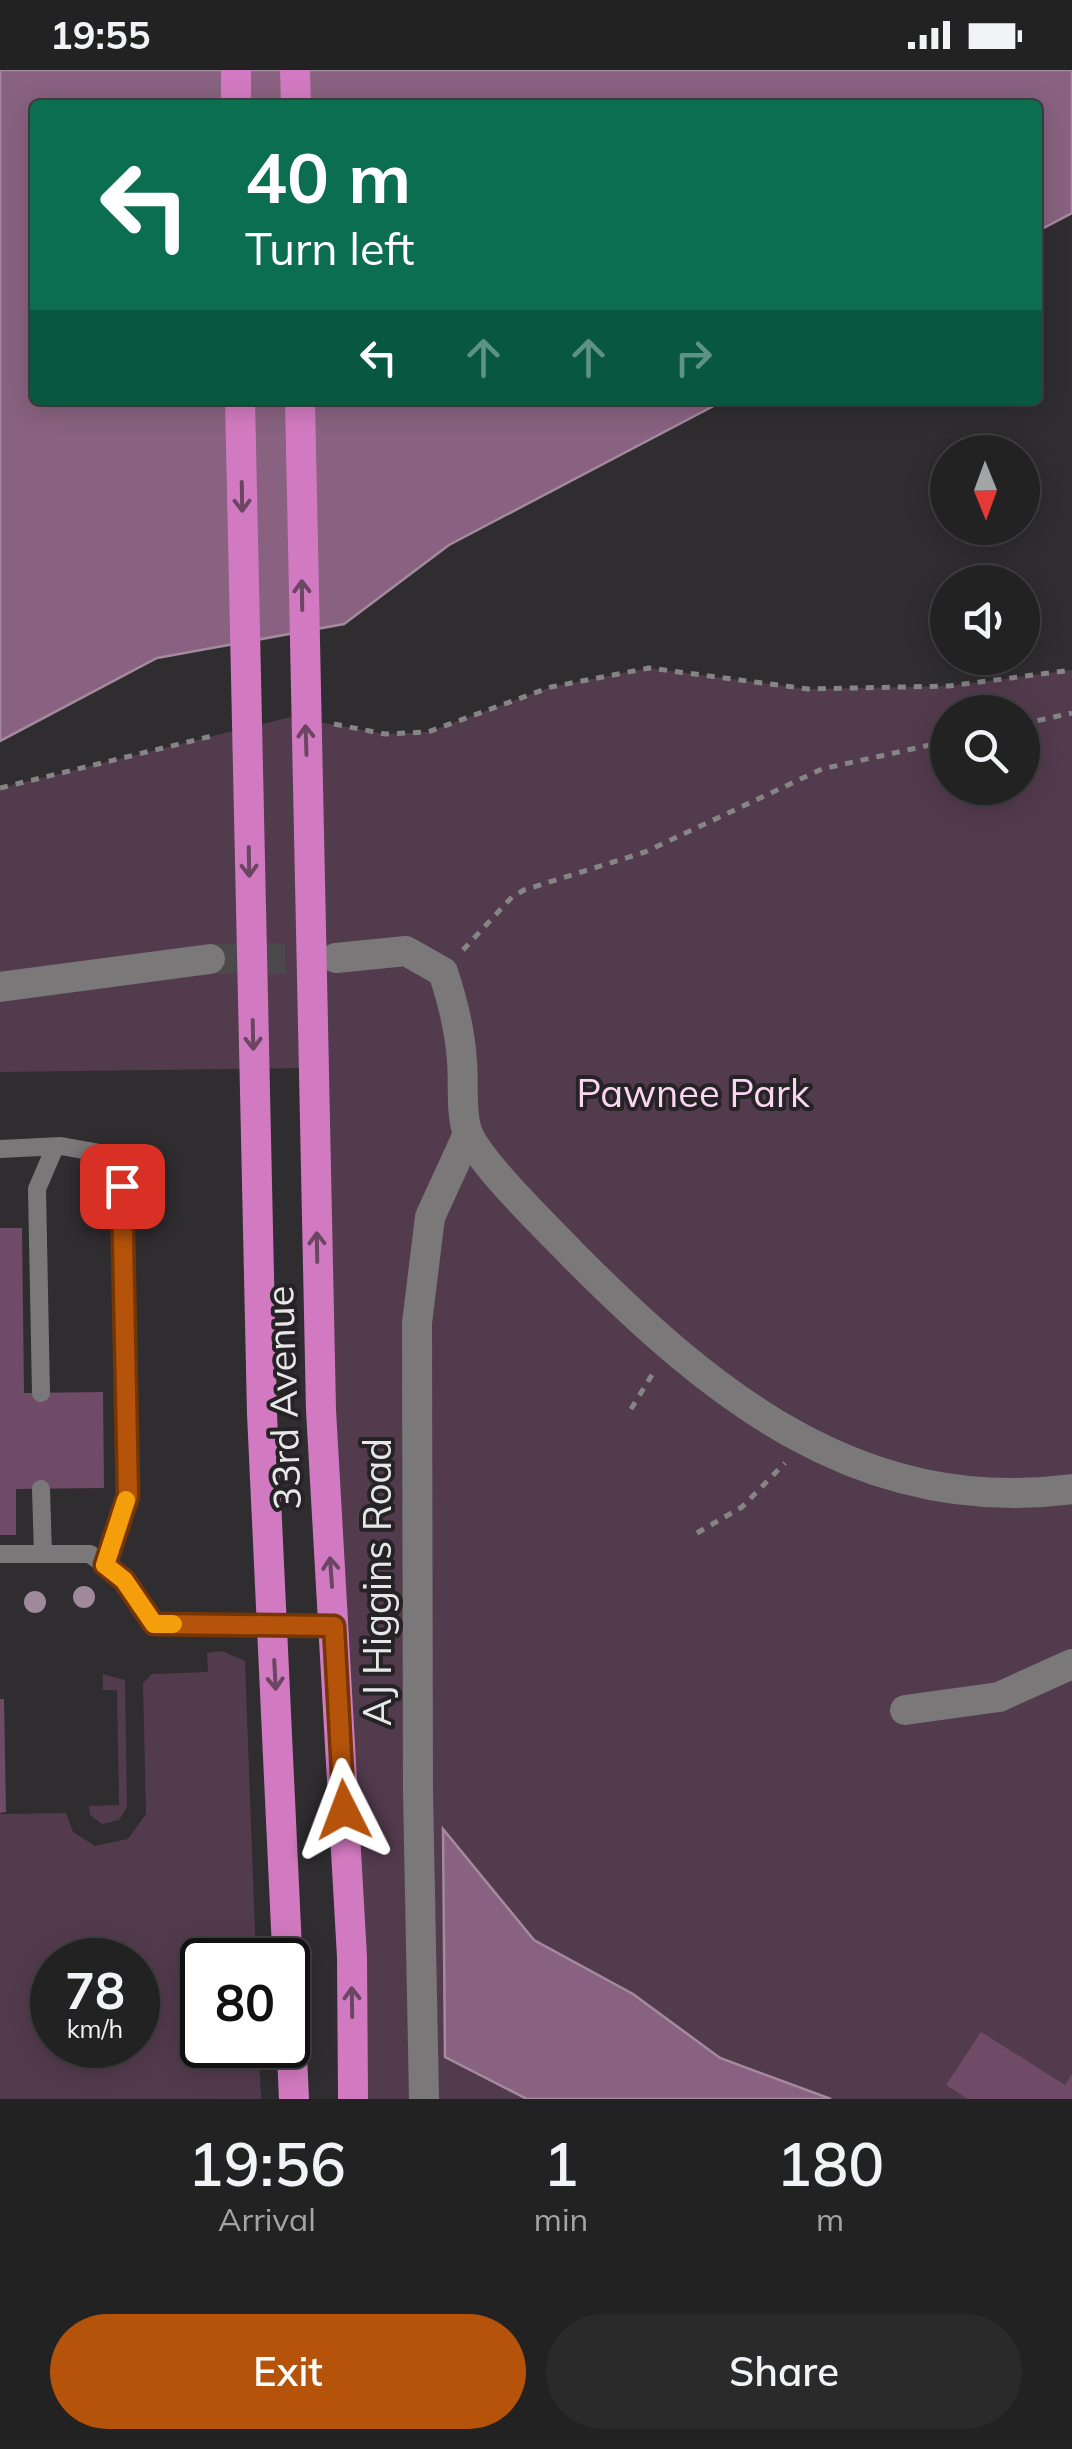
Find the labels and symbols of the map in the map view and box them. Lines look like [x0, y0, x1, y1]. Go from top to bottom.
north arrow [930, 435, 1040, 545]
one-way arrow [232, 480, 252, 513]
one-way arrow [293, 580, 312, 612]
one-way arrow [296, 724, 315, 756]
one-way arrow [240, 846, 258, 878]
one-way arrow [243, 1019, 262, 1051]
park label: Pawnee Park [577, 1069, 810, 1117]
pin [80, 1144, 165, 1229]
one-way arrow [308, 1232, 327, 1264]
street label: 33rd Avenue [255, 1285, 311, 1511]
street label: AJ Higgins Road [353, 1438, 401, 1726]
one-way arrow [321, 1557, 340, 1589]
one-way arrow [266, 1658, 285, 1690]
position arrow [292, 1758, 396, 1862]
speed limit sign: 80 [180, 1938, 310, 2068]
one-way arrow [342, 1986, 362, 2018]

